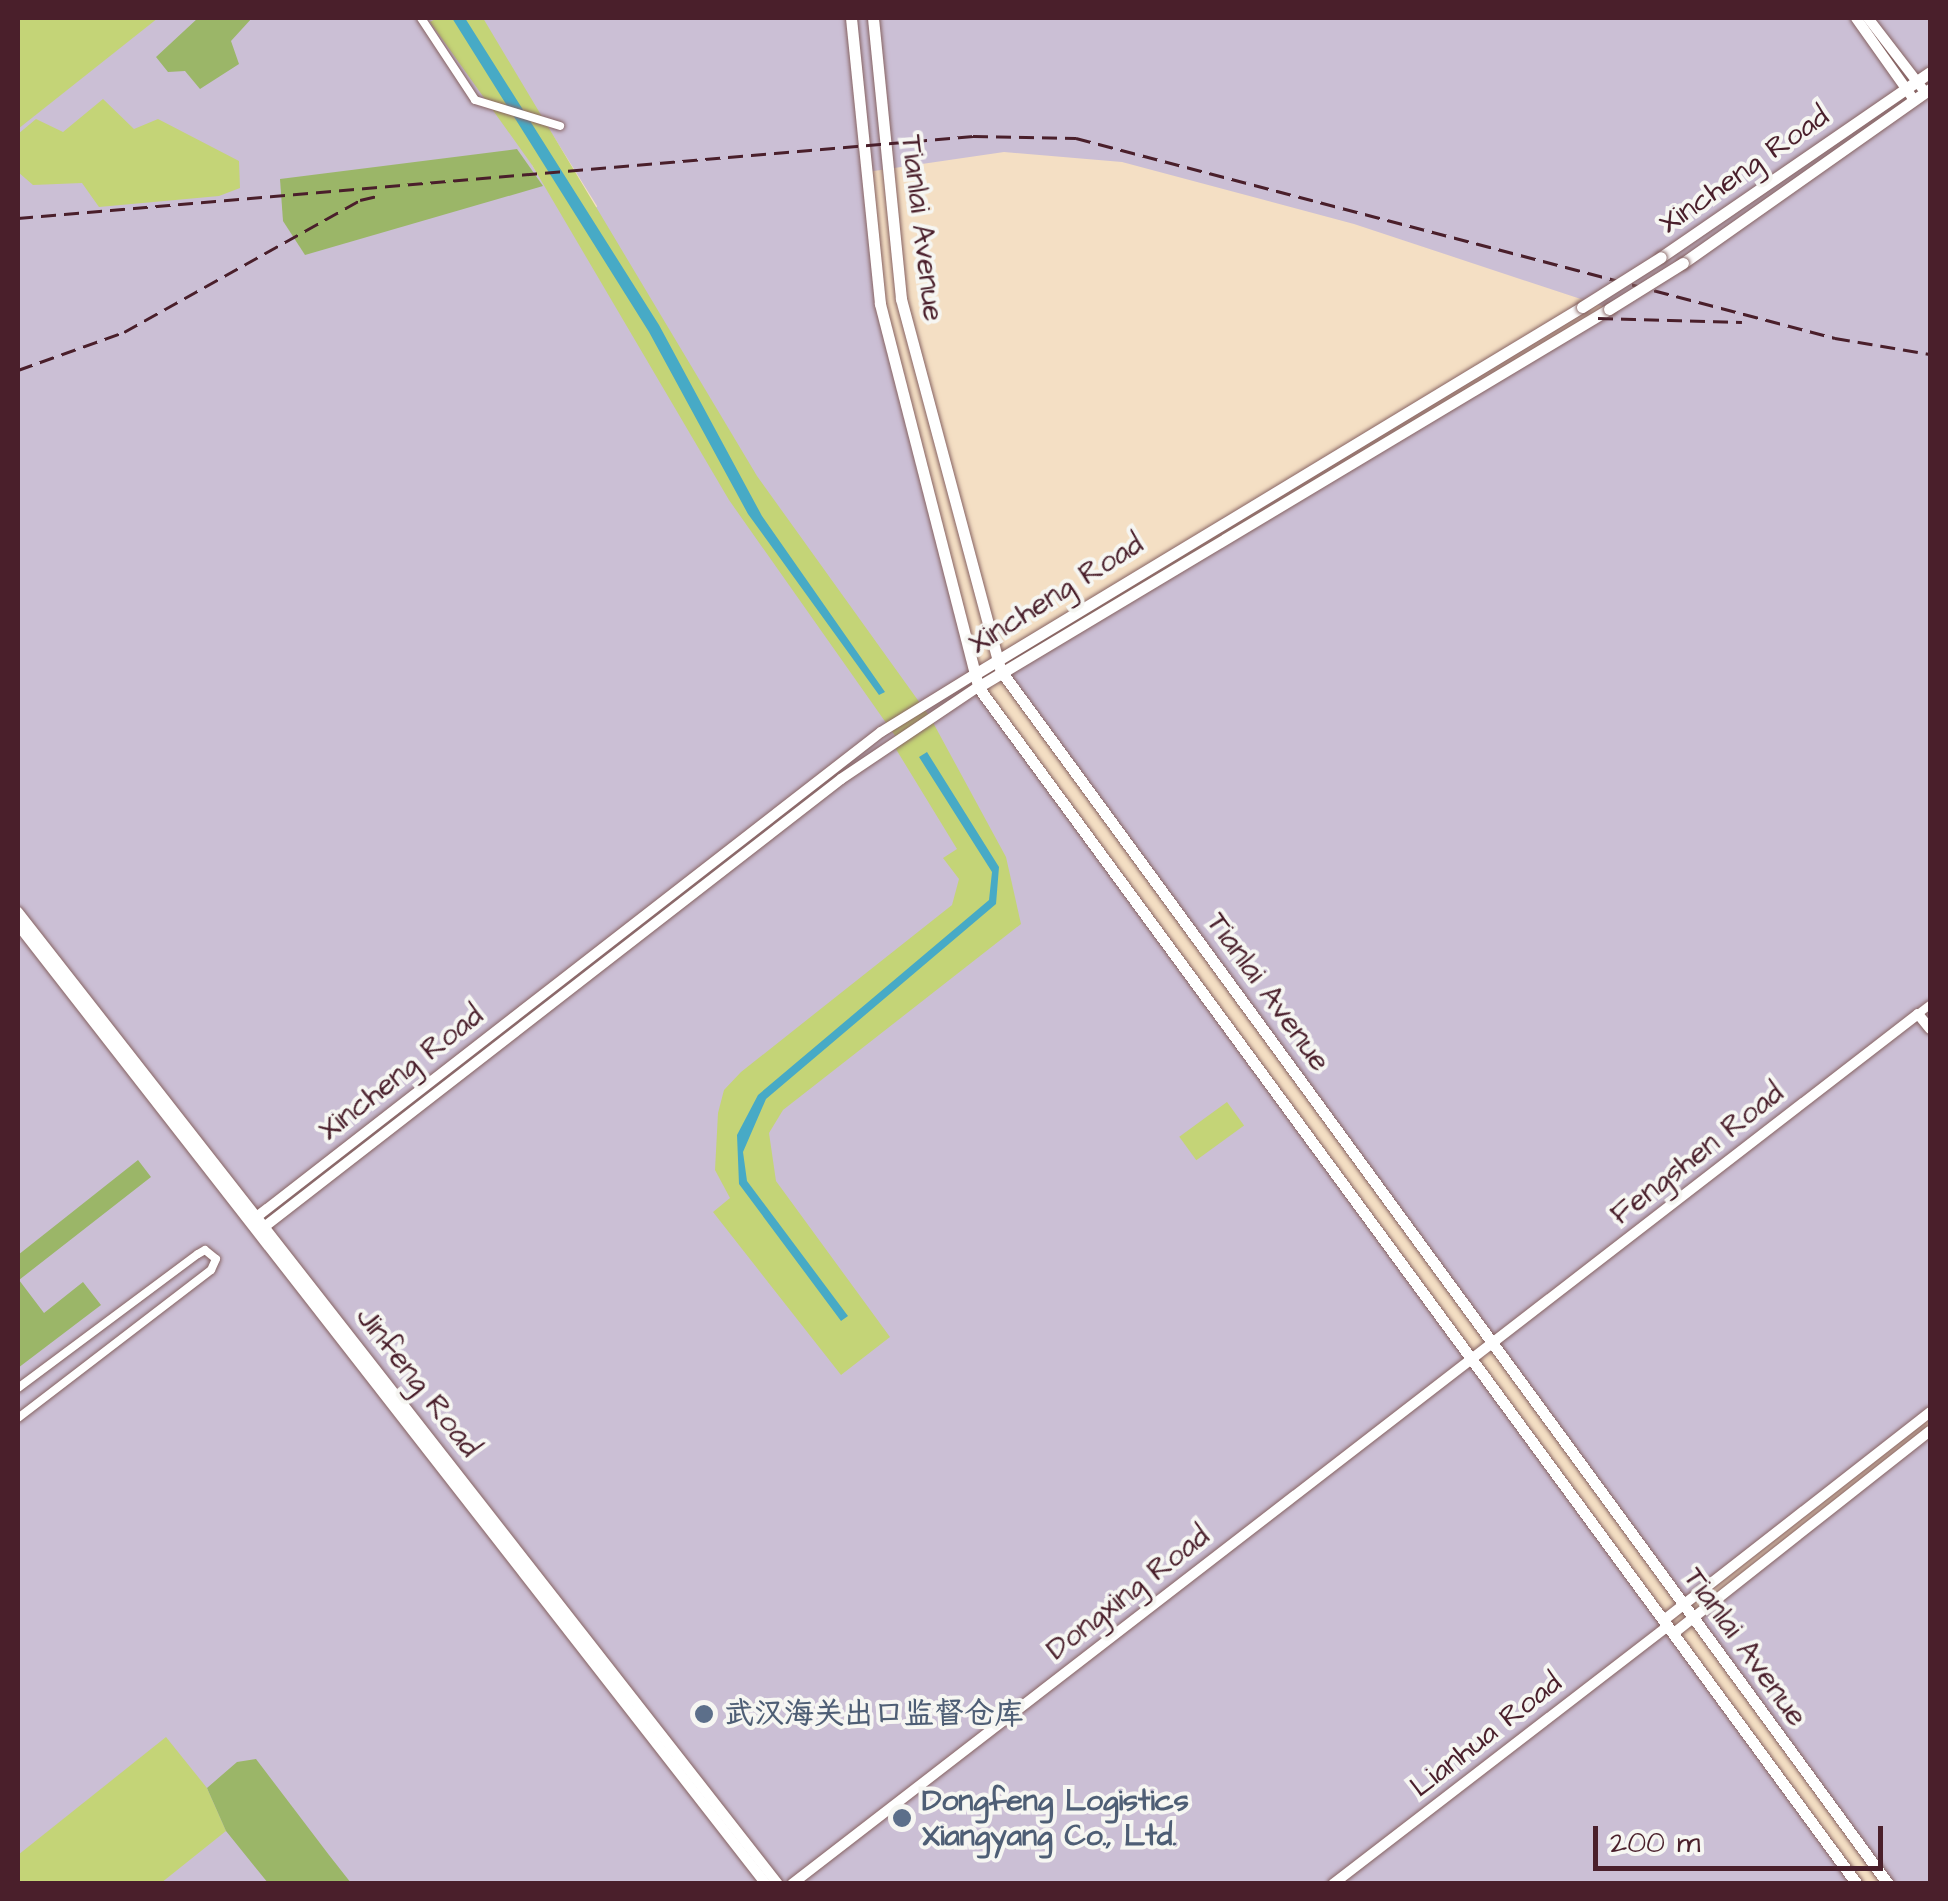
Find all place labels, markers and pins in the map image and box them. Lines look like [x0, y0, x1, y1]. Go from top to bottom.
place label: 武汉海关出口监督仓库 [724, 1696, 1024, 1732]
marker: 武汉海关出口监督仓库 [693, 1703, 715, 1725]
place label: Dongfeng Logistics Xiangyang Co., Ltd. [922, 1783, 1189, 1854]
marker: Dongfeng Logistics Xiangyang Co., Ltd. [891, 1807, 913, 1829]

